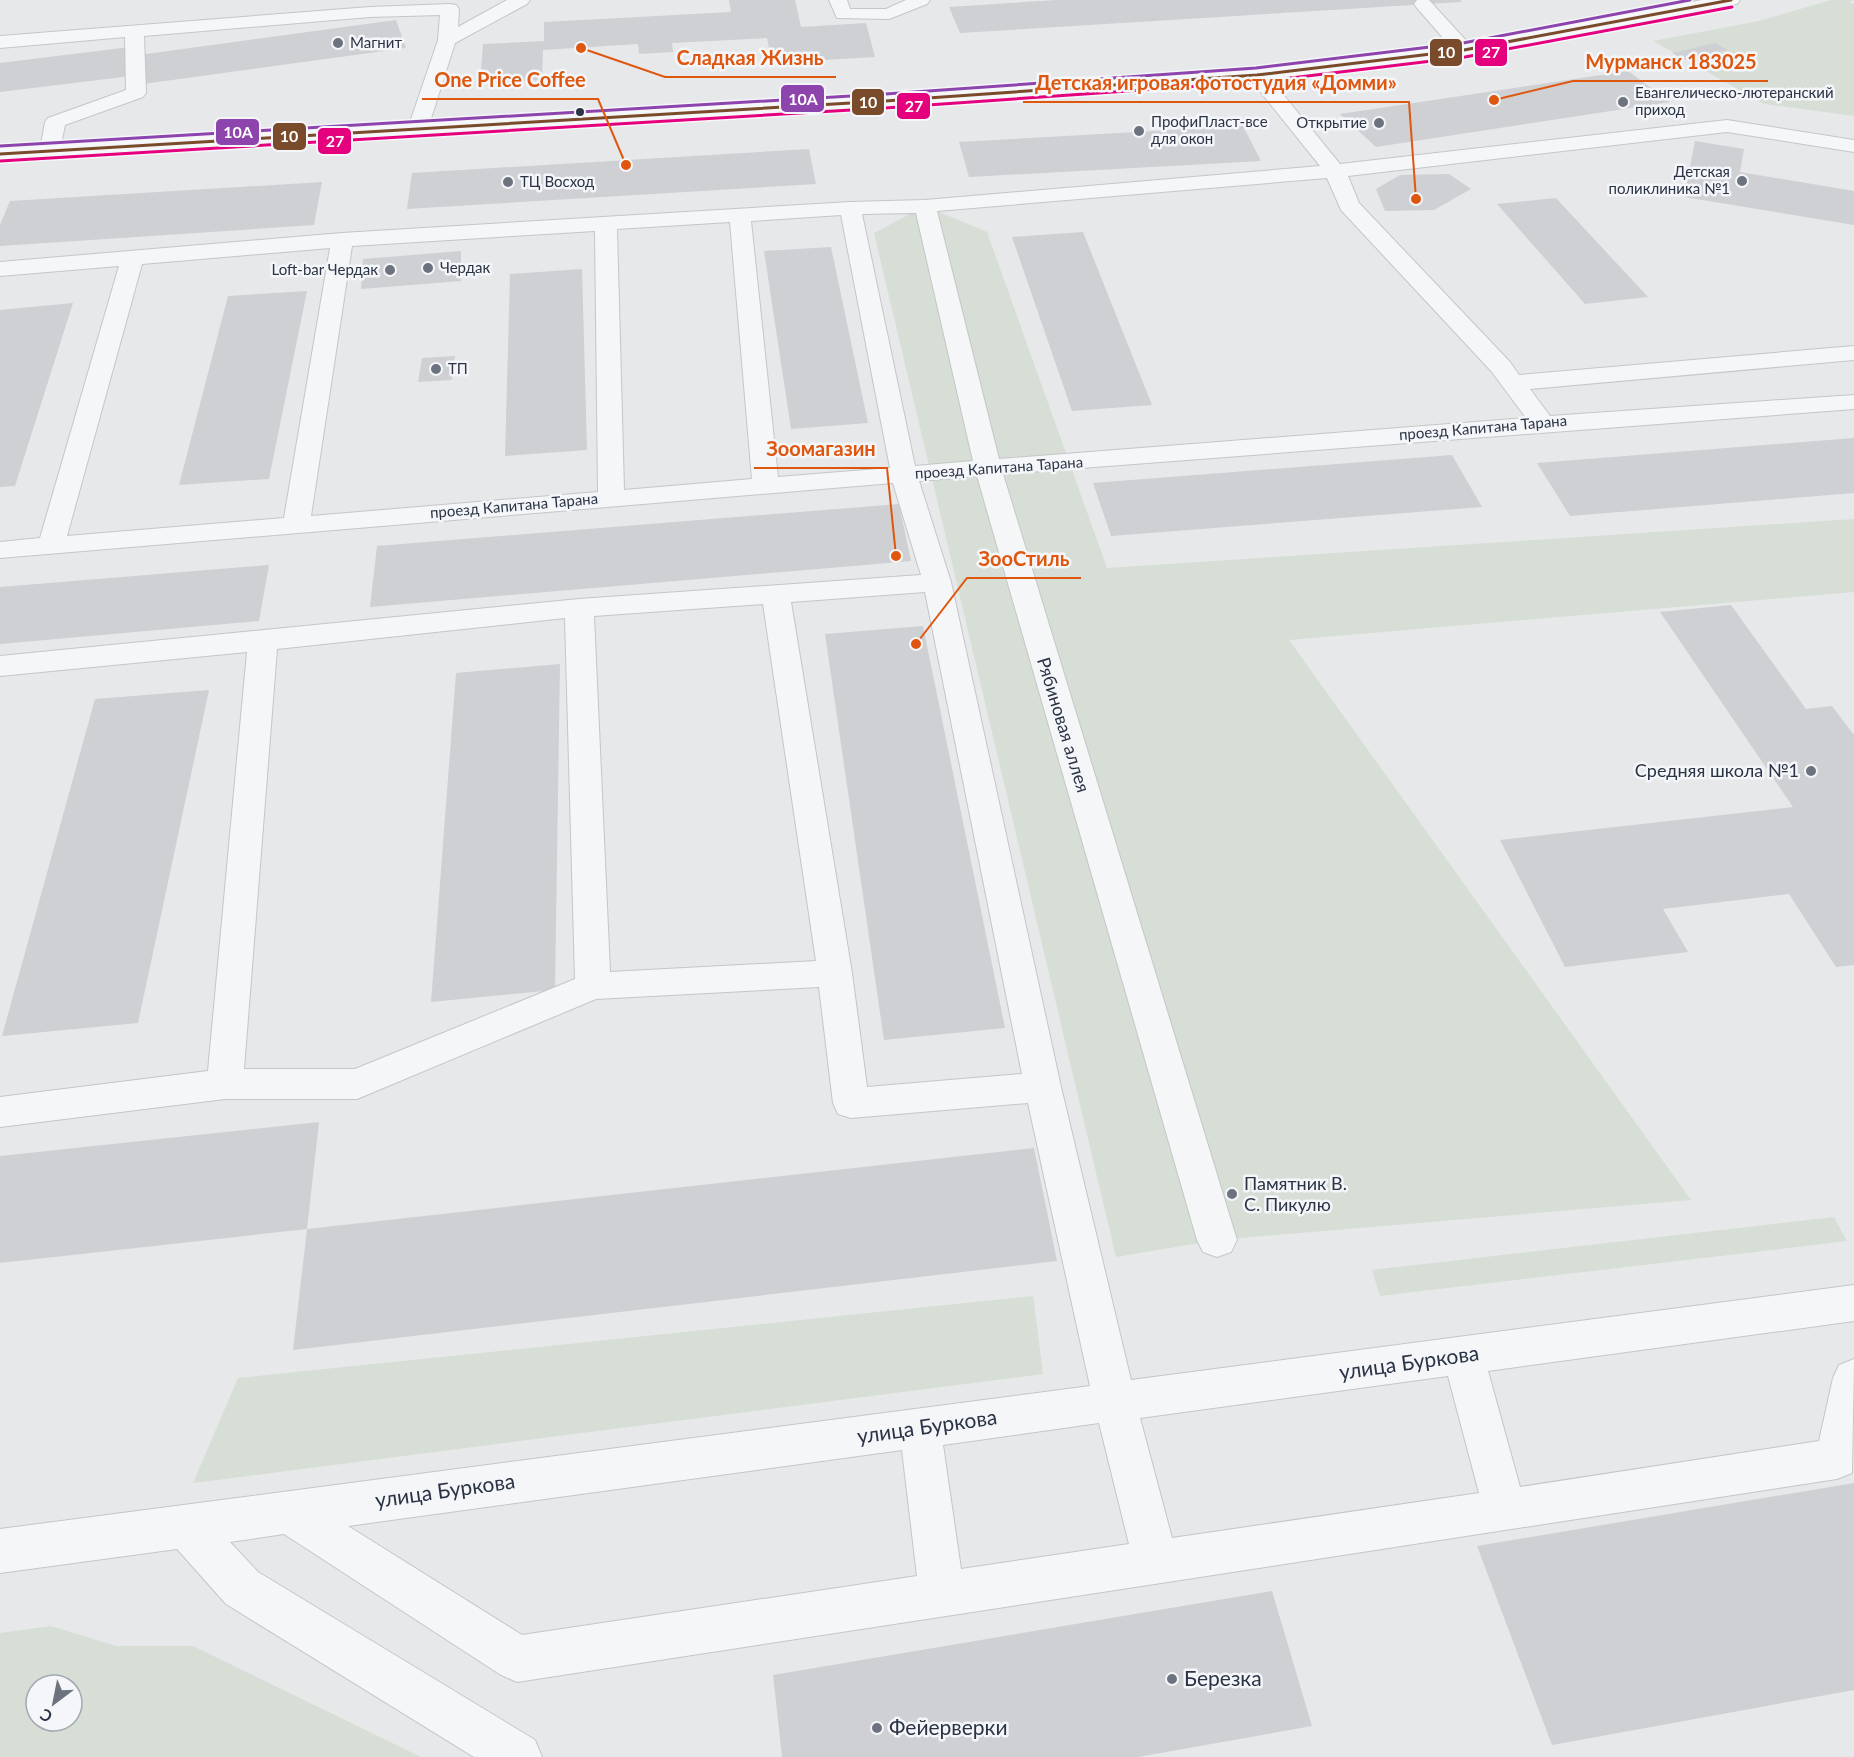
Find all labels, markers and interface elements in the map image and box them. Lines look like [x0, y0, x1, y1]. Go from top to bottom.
place label: Магнит [350, 33, 402, 51]
marker: Магнит [331, 36, 345, 50]
line badge: 10 [1429, 38, 1463, 67]
line badge: 27 [1474, 38, 1508, 67]
callout: Сладкая Жизнь [665, 39, 836, 77]
text: 10 [1437, 42, 1455, 61]
text: 27 [1482, 42, 1500, 61]
callout: Мурманск 183025 [1573, 43, 1768, 81]
text: Сладкая Жизнь [677, 45, 824, 69]
text: Мурманск 183025 [1585, 49, 1757, 73]
callout: One Price Coffee [422, 61, 598, 99]
callout: Детская игровая фотостудия «Домми» [1023, 64, 1409, 102]
text: One Price Coffee [434, 67, 586, 91]
text: Детская игровая фотостудия «Домми» [1035, 70, 1397, 94]
place label: Евангелическо-лютеранский приход [1635, 83, 1834, 118]
line badge: 10А [780, 84, 825, 113]
line badge: 10 [851, 88, 885, 116]
text: 10А [788, 89, 819, 108]
text: 10 [859, 92, 877, 111]
line badge: 27 [896, 92, 931, 120]
marker: Евангелическо-лютеранский приход [1616, 95, 1630, 109]
text: 27 [905, 96, 923, 115]
unlabelled marker [574, 106, 586, 118]
place label: ПрофиПласт-все для окон [1151, 112, 1268, 147]
place label: Открытие [1296, 113, 1367, 131]
marker: Открытие [1372, 116, 1386, 130]
line badge: 10А [215, 118, 260, 146]
text: 10А [223, 122, 254, 141]
line badge: 10 [272, 122, 307, 151]
marker: ПрофиПласт-все для окон [1132, 124, 1146, 138]
text: 10 [280, 126, 298, 145]
line badge: 27 [317, 127, 352, 155]
text: 27 [326, 131, 344, 150]
place label: Детская поликлиника №1 [1609, 162, 1730, 197]
place label: ТЦ Восход [520, 172, 594, 190]
marker: Детская поликлиника №1 [1735, 174, 1749, 188]
marker: ТЦ Восход [501, 175, 515, 189]
place label: Чердак [440, 258, 490, 276]
place label: Loft-bar Чердак [272, 260, 378, 278]
marker: Чердак [421, 261, 435, 275]
marker: Loft-bar Чердак [383, 263, 397, 277]
place label: ТП [448, 359, 468, 377]
marker: ТП [429, 362, 443, 376]
street label: проезд Капитана Тарана [1398, 411, 1568, 443]
callout: Зоомагазин [754, 430, 887, 468]
text: Зоомагазин [766, 436, 876, 460]
street label: проезд Капитана Тарана [914, 452, 1084, 482]
street label: проезд Капитана Тарана [429, 489, 599, 521]
callout: ЗооСтиль [967, 540, 1081, 578]
text: ЗооСтиль [979, 546, 1070, 570]
street label: Рябиновая аллея [1033, 654, 1095, 795]
place label: Средняя школа №1 [1635, 759, 1799, 781]
marker: Средняя школа №1 [1804, 764, 1818, 778]
place label: Памятник В. С. Пикулю [1244, 1172, 1347, 1215]
marker: Памятник В. С. Пикулю [1225, 1187, 1239, 1201]
street label: улица Буркова [1337, 1339, 1480, 1384]
street label: улица Буркова [855, 1403, 998, 1448]
street label: улица Буркова [373, 1467, 516, 1512]
place label: Березка [1184, 1665, 1262, 1690]
marker: Березка [1165, 1672, 1179, 1686]
north arrow [24, 1673, 84, 1733]
text: С [36, 1705, 55, 1727]
place label: Фейерверки [889, 1714, 1008, 1739]
marker: Фейерверки [870, 1721, 884, 1735]

